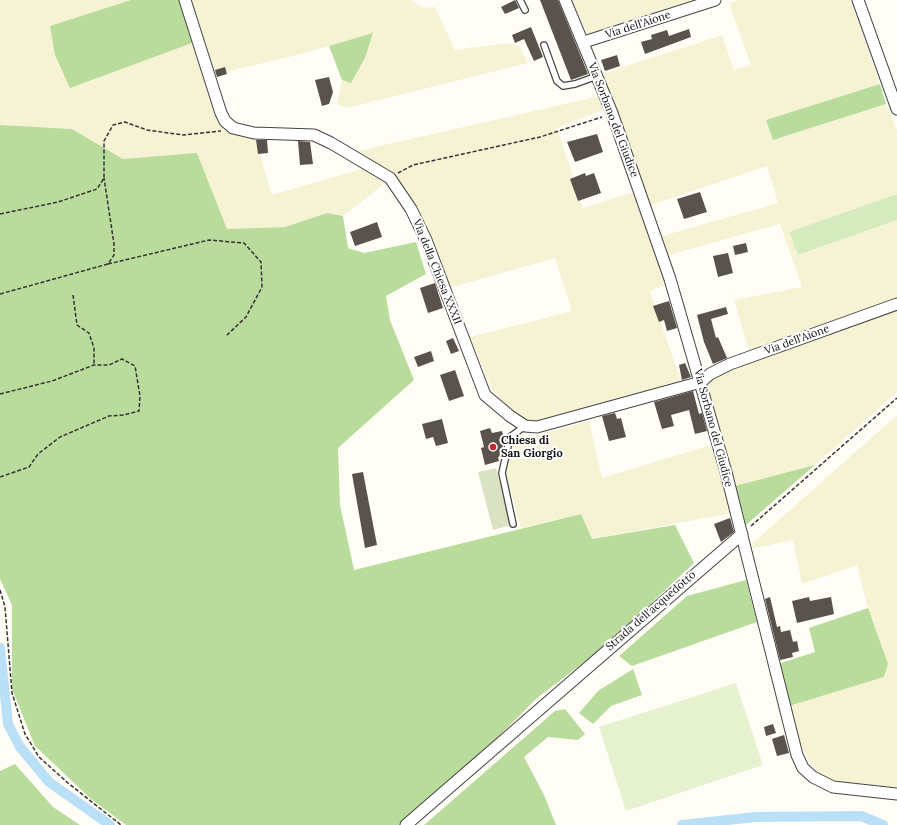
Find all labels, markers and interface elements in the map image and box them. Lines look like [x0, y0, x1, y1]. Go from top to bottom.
street label: Via dell'Aione [604, 8, 672, 42]
street label: Via Sorbano del Giudice [585, 61, 641, 179]
street label: Via della Chiesa XXXII [410, 217, 464, 327]
street label: Via dell'Aione [763, 322, 831, 358]
street label: Via Sorbano del Giudice [691, 367, 735, 489]
place label: Chiesa di San Giorgio [501, 434, 563, 460]
marker: Chiesa di San Giorgio [488, 442, 498, 452]
street label: Strada dell'acquedotto [603, 568, 699, 654]

